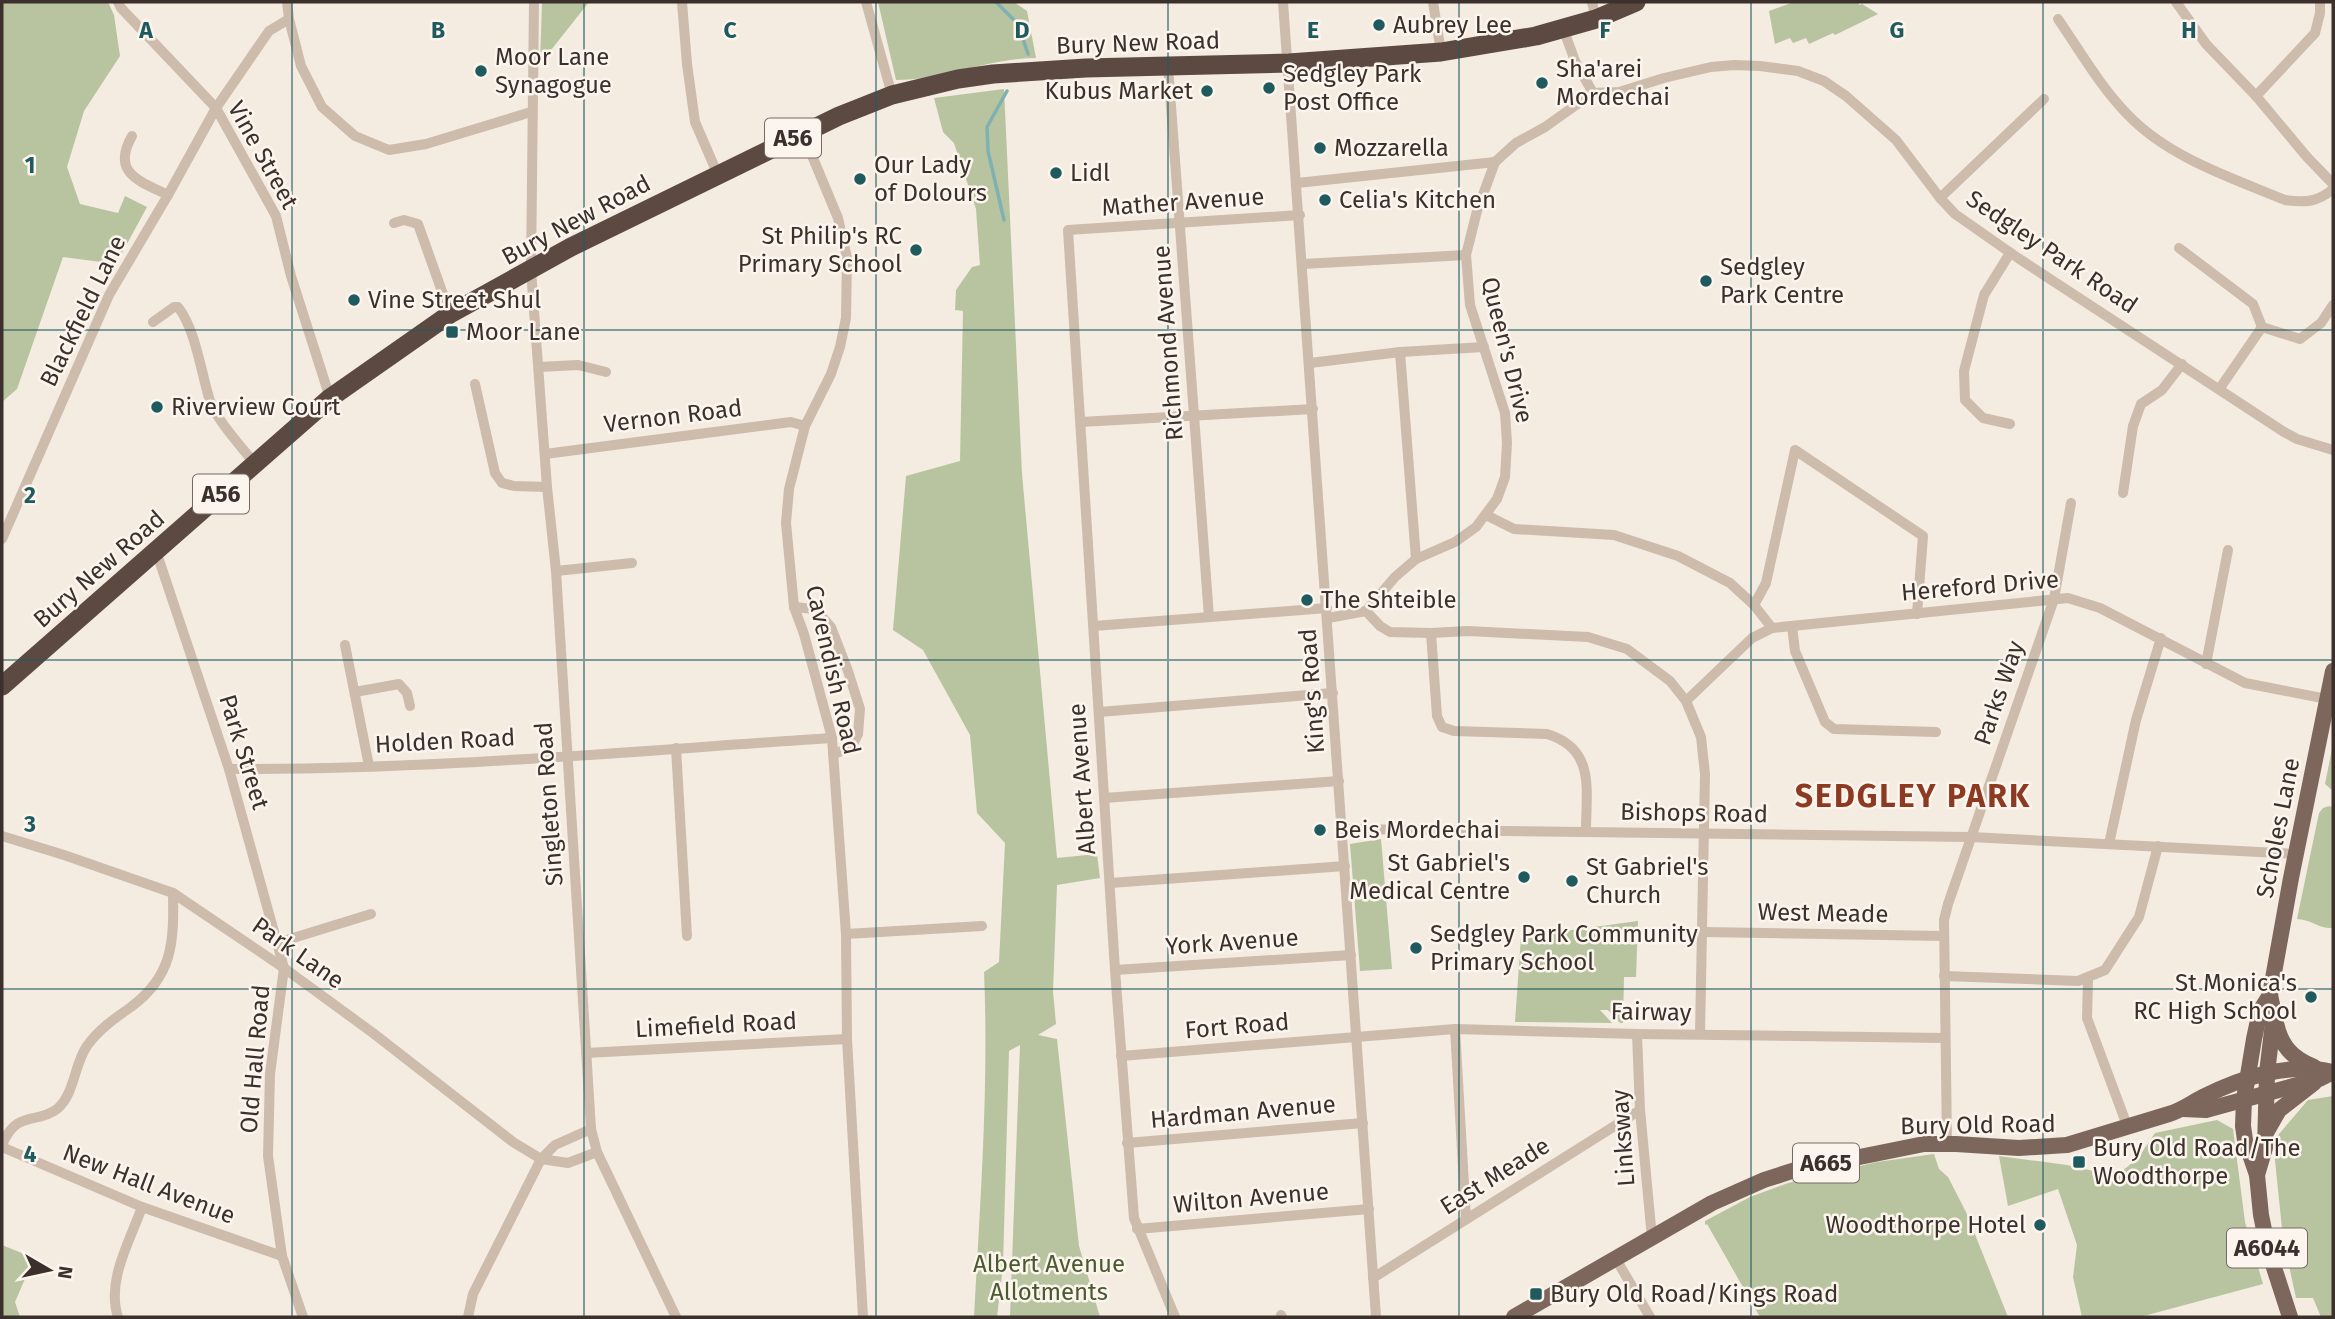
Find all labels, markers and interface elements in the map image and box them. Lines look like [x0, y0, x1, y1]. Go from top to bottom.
place label: Aubrey Lee [1393, 11, 1512, 39]
text: A [138, 16, 153, 44]
text: B [431, 16, 445, 44]
text: C [723, 16, 737, 44]
text: D [1015, 16, 1030, 44]
text: E [1307, 16, 1319, 44]
text: F [1599, 16, 1611, 44]
text: G [1890, 16, 1904, 44]
text: H [2181, 16, 2197, 44]
marker: Aubrey Lee [1371, 17, 1387, 33]
street label: Bury New Road [1055, 26, 1221, 60]
place label: Moor Lane Synagogue [495, 43, 612, 99]
place label: Sha'arei Mordechai [1556, 55, 1670, 111]
place label: Sedgley Park Post Office [1283, 60, 1422, 116]
marker: Moor Lane Synagogue [473, 63, 489, 79]
marker: Sha'arei Mordechai [1534, 75, 1550, 91]
place label: Kubus Market [1045, 77, 1193, 105]
marker: Sedgley Park Post Office [1261, 80, 1277, 96]
marker: Kubus Market [1199, 83, 1215, 99]
street label: Vine Street [222, 96, 304, 214]
road number: A56 [765, 119, 821, 158]
place label: Mozzarella [1334, 134, 1449, 162]
marker: Mozzarella [1312, 140, 1328, 156]
text: 1 [25, 151, 35, 179]
place label: Our Lady of Dolours [874, 151, 987, 207]
place label: Lidl [1070, 159, 1110, 187]
marker: Lidl [1048, 165, 1064, 181]
street label: Bury New Road [497, 169, 655, 271]
marker: Our Lady of Dolours [852, 171, 868, 187]
street label: Mather Avenue [1101, 182, 1265, 222]
street label: Sedgley Park Road [1961, 184, 2143, 320]
place label: Celia's Kitchen [1339, 186, 1496, 214]
marker: Celia's Kitchen [1317, 192, 1333, 208]
place label: St Philip's RC Primary School [738, 222, 902, 278]
street label: Blackfield Lane [34, 231, 132, 391]
marker: St Philip's RC Primary School [908, 242, 924, 258]
street label: Richmond Avenue [1147, 244, 1189, 442]
place label: Sedgley Park Centre [1720, 253, 1844, 309]
marker: Sedgley Park Centre [1698, 273, 1714, 289]
street label: Queen's Drive [1475, 274, 1539, 426]
place label: Vine Street Shul [368, 286, 541, 314]
marker: Vine Street Shul [346, 292, 362, 308]
place label: Moor Lane [466, 318, 580, 346]
marker: Moor Lane [444, 324, 460, 340]
place label: Riverview Court [171, 393, 341, 421]
street label: Vernon Road [602, 394, 744, 438]
marker: Riverview Court [149, 399, 165, 415]
road number: A56 [193, 474, 249, 514]
text: 2 [24, 481, 36, 509]
street label: Bury New Road [28, 505, 170, 633]
street label: Hereford Drive [1900, 565, 2060, 607]
street label: Cavendish Road [800, 583, 866, 757]
place label: The Shteible [1321, 586, 1456, 614]
marker: The Shteible [1299, 592, 1315, 608]
street label: King's Road [1294, 627, 1330, 755]
street label: Parks Way [1968, 637, 2030, 749]
street label: Park Street [213, 691, 275, 813]
street label: Albert Avenue [1063, 702, 1101, 856]
street label: Singleton Road [529, 721, 569, 887]
street label: Holden Road [374, 723, 516, 759]
street label: Scholes Lane [2251, 756, 2305, 900]
district label: SEDGLEY PARK [1795, 777, 2031, 815]
street label: Bishops Road [1620, 798, 1768, 828]
text: 3 [23, 810, 36, 838]
place label: Beis Mordechai [1334, 816, 1500, 844]
marker: Beis Mordechai [1312, 822, 1328, 838]
place label: St Gabriel's Medical Centre [1349, 849, 1510, 905]
place label: St Gabriel's Church [1586, 853, 1709, 909]
marker: St Gabriel's Medical Centre [1516, 869, 1532, 885]
marker: St Gabriel's Church [1564, 873, 1580, 889]
street label: West Meade [1757, 898, 1889, 928]
street label: Park Lane [247, 911, 349, 995]
place label: Sedgley Park Community Primary School [1430, 920, 1698, 976]
street label: York Avenue [1164, 923, 1300, 961]
marker: Sedgley Park Community Primary School [1408, 940, 1424, 956]
place label: St Monica's RC High School [2133, 969, 2297, 1025]
street label: Old Hall Road [235, 983, 275, 1135]
marker: St Monica's RC High School [2303, 989, 2319, 1005]
street label: Fairway [1610, 997, 1692, 1027]
street label: Limefield Road [634, 1007, 798, 1043]
street label: Fort Road [1184, 1007, 1290, 1045]
street label: Linksway [1606, 1088, 1640, 1188]
street label: Hardman Avenue [1149, 1090, 1337, 1134]
street label: Bury Old Road [1900, 1110, 2056, 1140]
street label: East Meade [1435, 1131, 1555, 1221]
place label: Bury Old Road/The Woodthorpe [2093, 1134, 2301, 1190]
street label: New Hall Avenue [59, 1138, 239, 1230]
text: 4 [24, 1140, 37, 1168]
road number: A665 [1793, 1144, 1859, 1182]
marker: Bury Old Road/The Woodthorpe [2071, 1154, 2087, 1170]
street label: Wilton Avenue [1172, 1177, 1330, 1219]
place label: Woodthorpe Hotel [1826, 1211, 2026, 1239]
marker: Woodthorpe Hotel [2032, 1217, 2048, 1233]
road number: A6044 [2227, 1228, 2307, 1268]
north arrow [14, 1235, 84, 1305]
park label: Albert Avenue Allotments [973, 1250, 1125, 1306]
text: N [53, 1265, 78, 1281]
place label: Bury Old Road/Kings Road [1550, 1280, 1838, 1308]
marker: Bury Old Road/Kings Road [1528, 1286, 1544, 1302]

